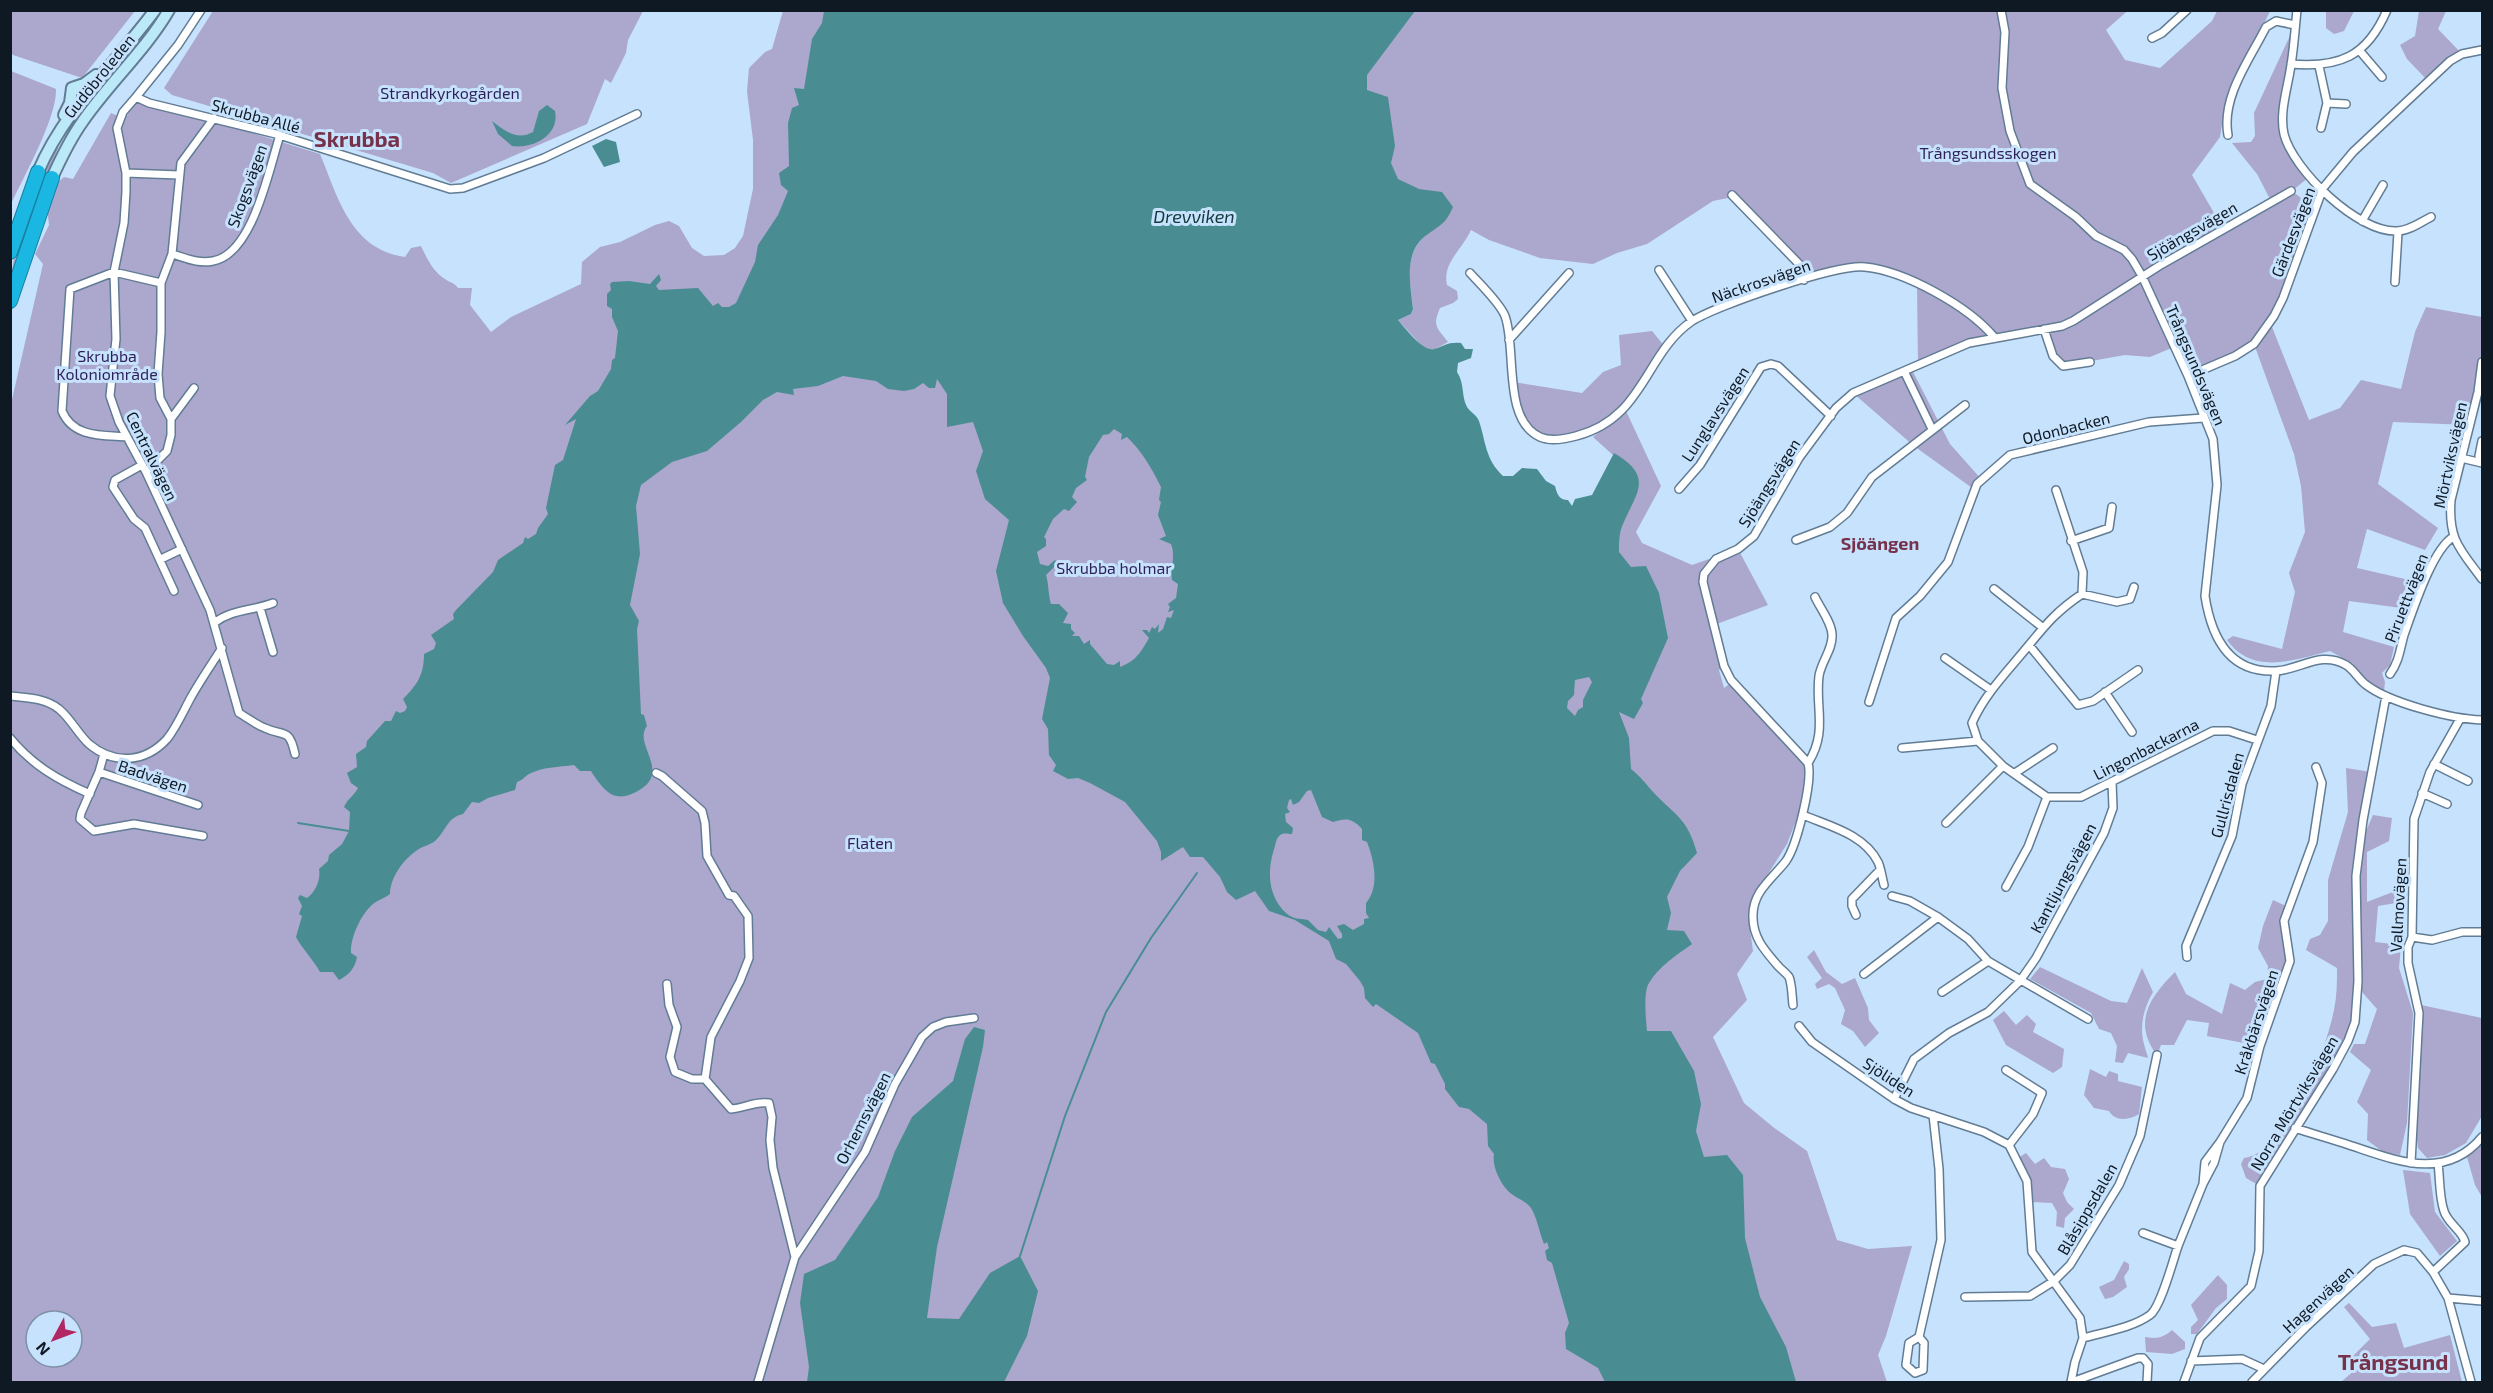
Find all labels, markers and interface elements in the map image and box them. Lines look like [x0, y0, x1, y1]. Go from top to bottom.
street label: Gudöbroleden [59, 30, 138, 121]
park label: Strandkyrkogården [380, 83, 520, 102]
street label: Skrubba Allé [210, 95, 303, 136]
district label: Skrubba [314, 125, 400, 151]
street label: Skogsvägen [223, 142, 270, 230]
park label: Trångsundsskogen [1920, 143, 2056, 162]
street label: Gärdesvägen [2267, 184, 2318, 280]
street label: Sjöängsvägen [2143, 197, 2241, 265]
water label: Drevviken [1153, 205, 1235, 227]
street label: Näckrosvägen [1709, 255, 1813, 306]
street label: Trångsundsvägen [2163, 302, 2230, 428]
park label: Skrubba Koloniområde [56, 346, 158, 383]
street label: Lunglavsvägen [1677, 363, 1752, 465]
street label: Mörtviksvägen [2429, 400, 2470, 510]
street label: Odonbacken [2020, 407, 2112, 448]
street label: Centralvägen [123, 408, 182, 503]
street label: Sjöängsvägen [1734, 435, 1804, 531]
district label: Sjöängen [1841, 532, 1919, 554]
street label: Piruettvägen [2380, 551, 2431, 645]
park label: Skrubba holmar [1056, 558, 1172, 577]
street label: Lingonbackarna [2090, 714, 2202, 783]
street label: Gullrisdalen [2206, 750, 2247, 840]
street label: Badvägen [116, 755, 190, 796]
street label: Kantljungsvägen [2026, 820, 2100, 936]
park label: Flaten [847, 833, 893, 852]
street label: Vallmovägen [2386, 857, 2409, 953]
street label: Kråkbärsvägen [2230, 967, 2281, 1077]
street label: Norra Mörtviksvägen [2246, 1032, 2341, 1174]
street label: Sjöliden [1859, 1053, 1919, 1101]
street label: Orhemsvägen [831, 1068, 894, 1167]
street label: Blåsippsdalen [2053, 1159, 2121, 1258]
street label: Hagenvägen [2278, 1261, 2357, 1336]
north arrow [24, 1309, 84, 1369]
text: N [31, 1339, 53, 1360]
district label: Trångsund [2338, 1348, 2448, 1374]

